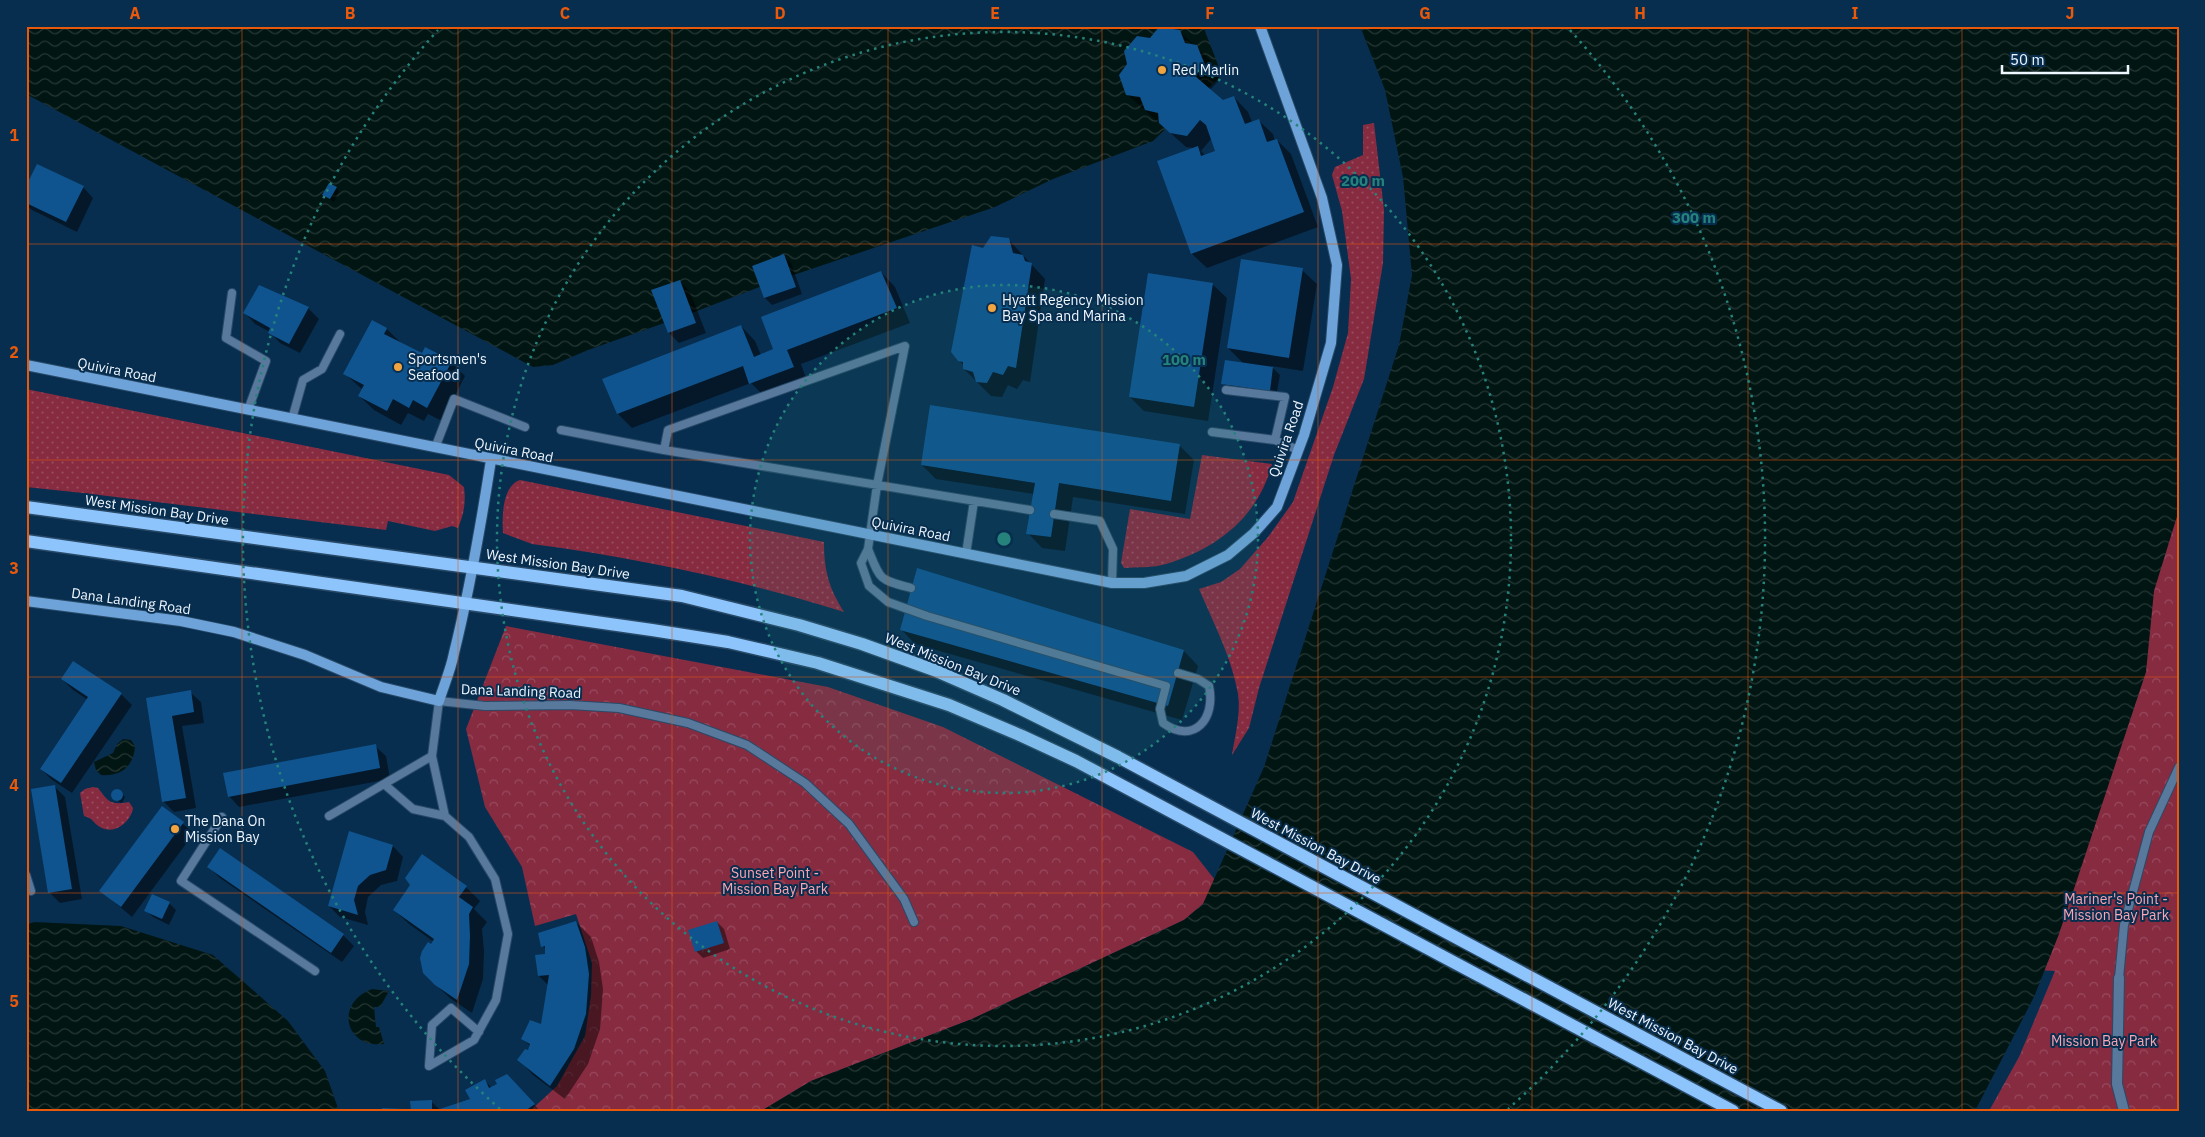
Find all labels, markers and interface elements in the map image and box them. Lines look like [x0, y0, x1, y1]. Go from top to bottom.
text: A [130, 3, 141, 23]
text: B [345, 3, 356, 23]
text: C [560, 3, 570, 23]
text: D [774, 3, 786, 23]
text: E [990, 3, 1000, 23]
text: F [1205, 3, 1215, 23]
text: G [1419, 3, 1431, 23]
text: H [1634, 3, 1646, 23]
text: I [1852, 3, 1859, 23]
text: J [2066, 3, 2074, 23]
scale bar [2002, 42, 2129, 74]
text: 50 m [2010, 50, 2045, 69]
place label: Red Marlin [1172, 61, 1239, 79]
marker: Red Marlin [1156, 64, 1168, 76]
text: 1 [9, 125, 19, 145]
text: 200 m [1341, 171, 1385, 190]
text: 300 m [1672, 208, 1716, 227]
place label: Hyatt Regency Mission Bay Spa and Marina [1002, 291, 1144, 325]
marker: Hyatt Regency Mission Bay Spa and Marina [986, 302, 998, 314]
text: 2 [9, 342, 19, 362]
place label: Sportsmen's Seafood [408, 350, 487, 384]
text: 100 m [1162, 350, 1206, 369]
street label: Quivira Road [76, 354, 158, 386]
marker: Sportsmen's Seafood [392, 361, 404, 373]
street label: Quivira Road [1264, 398, 1308, 480]
street label: Quivira Road [473, 434, 555, 466]
street label: West Mission Bay Drive [84, 491, 230, 529]
street label: Quivira Road [870, 513, 952, 545]
centre of rings [995, 530, 1013, 548]
street label: West Mission Bay Drive [485, 545, 631, 583]
text: 3 [9, 558, 19, 578]
street label: Dana Landing Road [70, 584, 192, 618]
street label: West Mission Bay Drive [882, 628, 1024, 700]
street label: Dana Landing Road [460, 680, 582, 702]
text: 4 [9, 775, 19, 795]
street label: West Mission Bay Drive [1248, 804, 1385, 888]
place label: The Dana On Mission Bay [185, 812, 265, 846]
marker: The Dana On Mission Bay [169, 823, 181, 835]
park label: Sunset Point - Mission Bay Park [722, 864, 829, 898]
park label: Mariner's Point - Mission Bay Park [2063, 890, 2170, 924]
text: 5 [9, 991, 19, 1011]
street label: West Mission Bay Drive [1605, 994, 1742, 1078]
park label: Mission Bay Park [2051, 1032, 2158, 1050]

